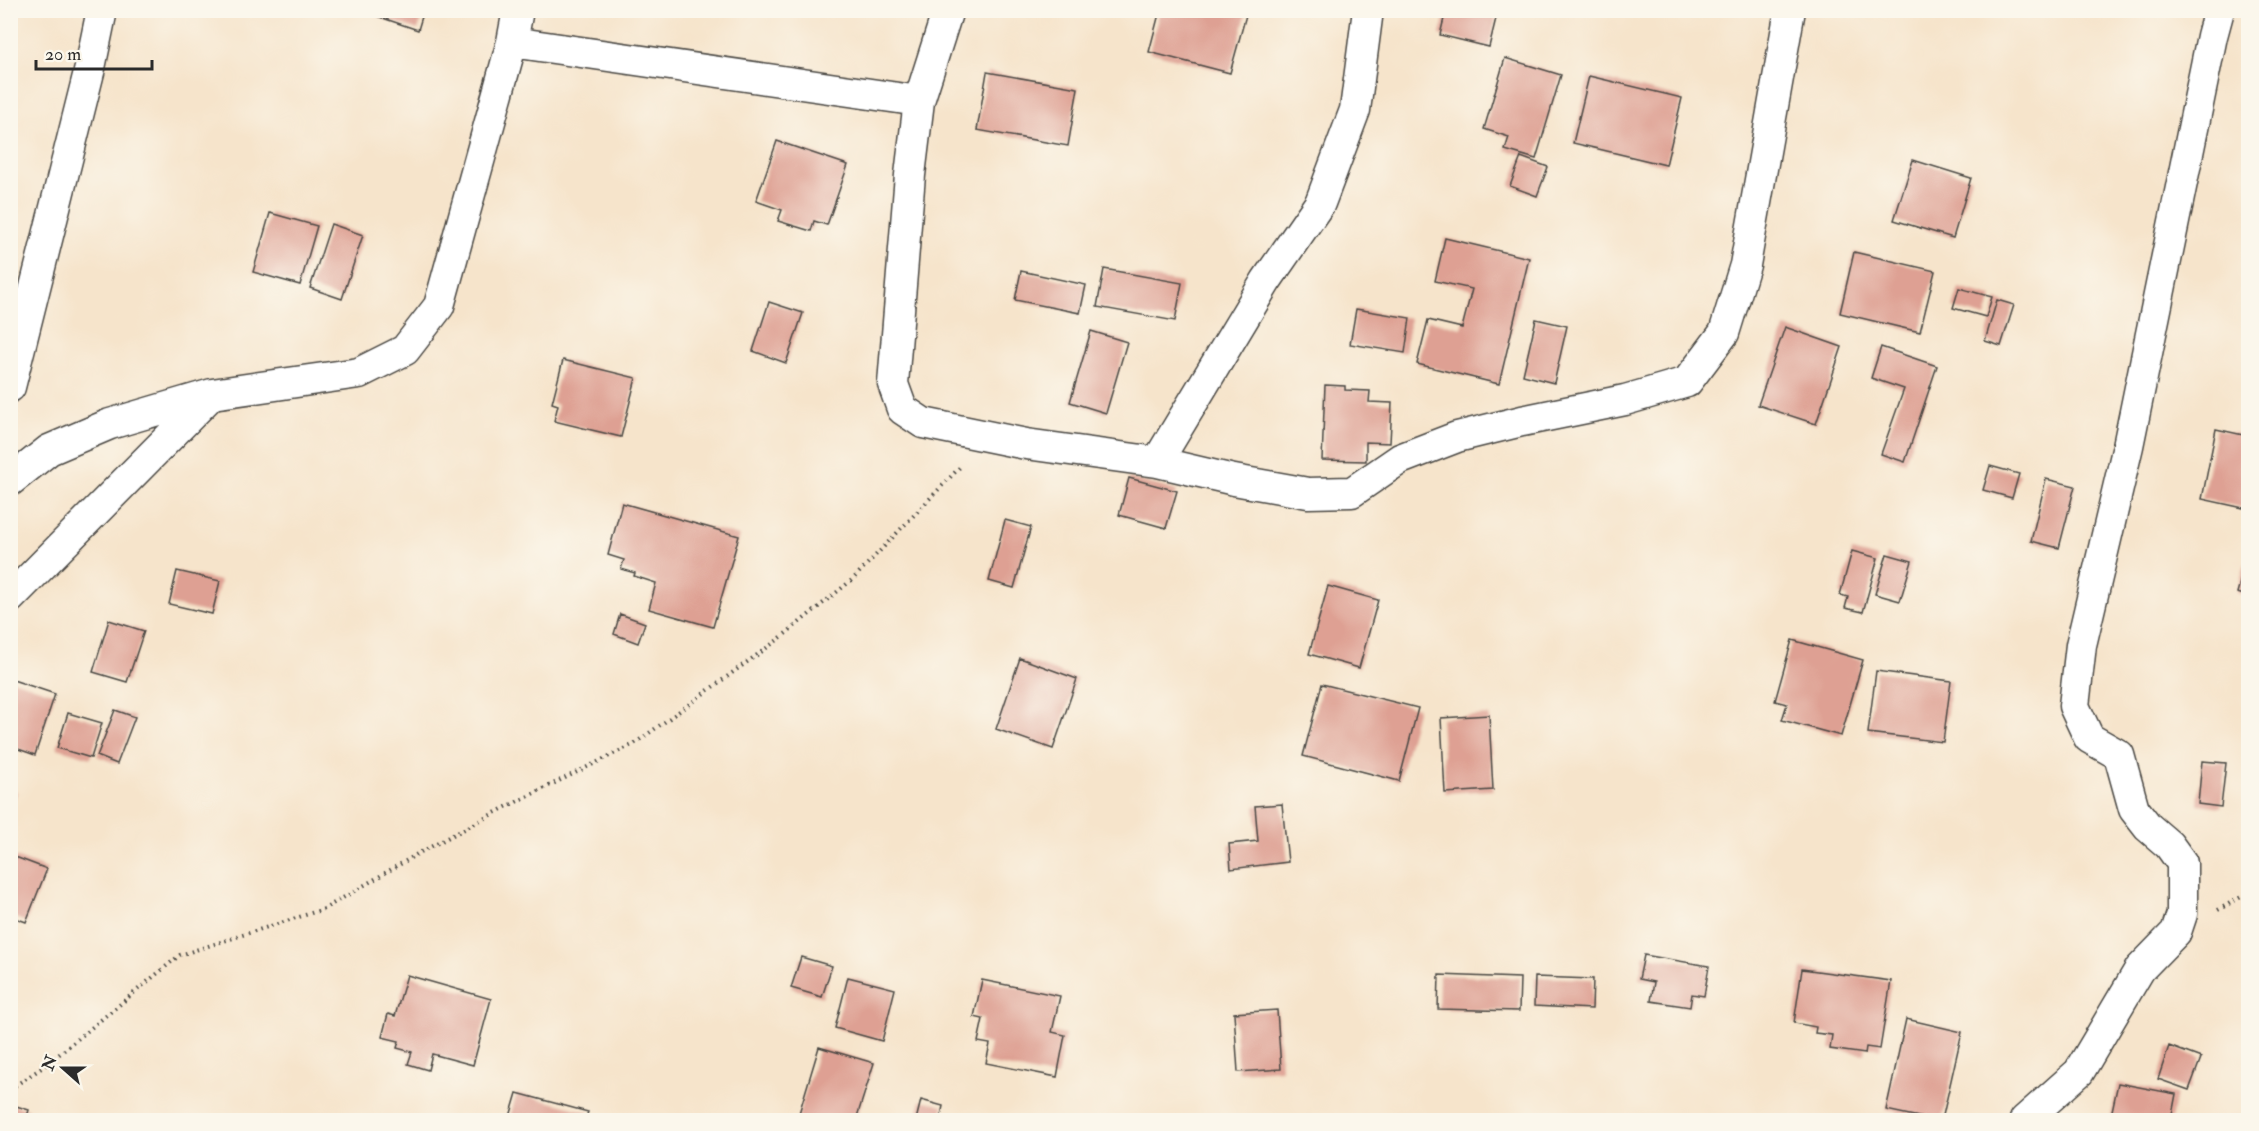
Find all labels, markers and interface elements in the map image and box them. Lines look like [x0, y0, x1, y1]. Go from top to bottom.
scale bar [36, 33, 152, 71]
text: 20 m [45, 43, 81, 66]
north arrow [33, 1038, 93, 1098]
text: N [38, 1052, 62, 1074]

